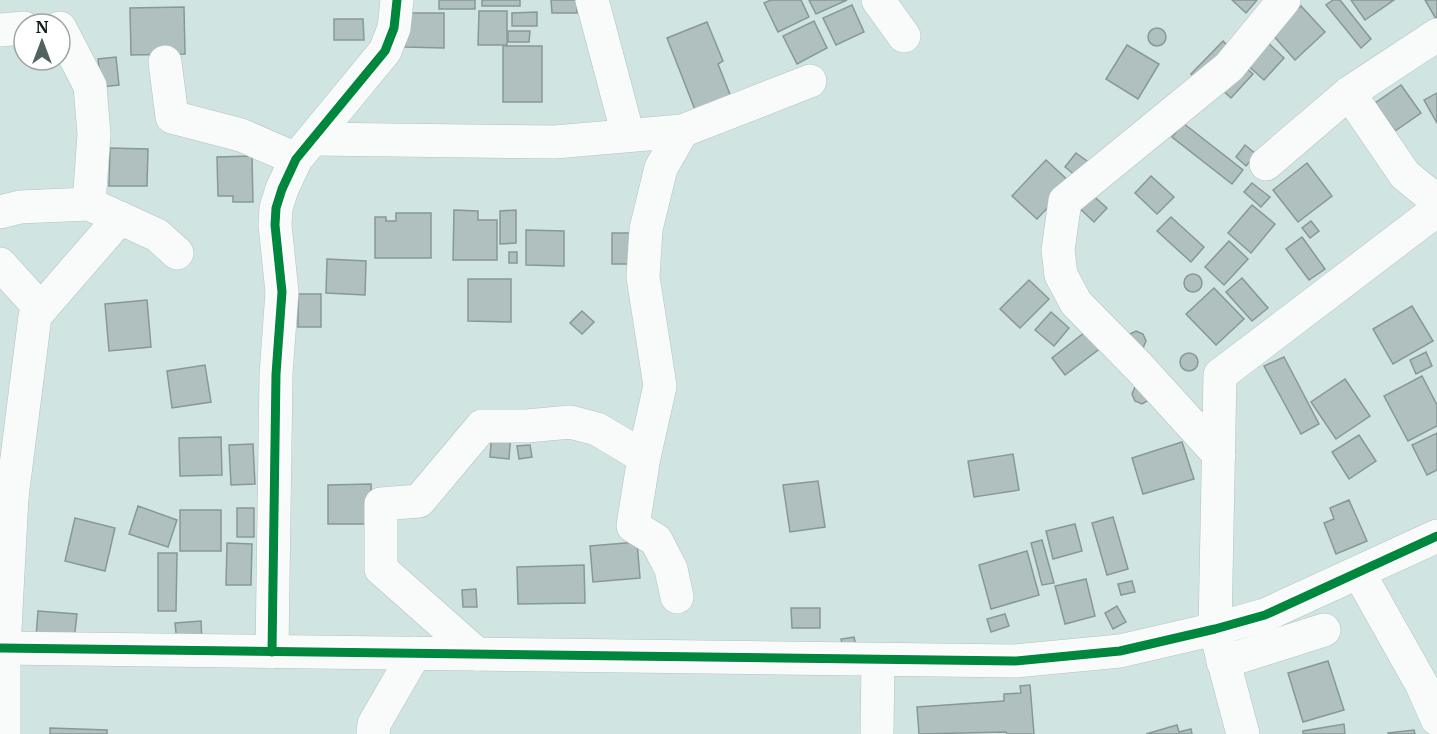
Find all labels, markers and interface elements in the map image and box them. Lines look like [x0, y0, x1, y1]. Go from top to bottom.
north arrow [12, 12, 72, 72]
text: N [36, 17, 49, 37]

